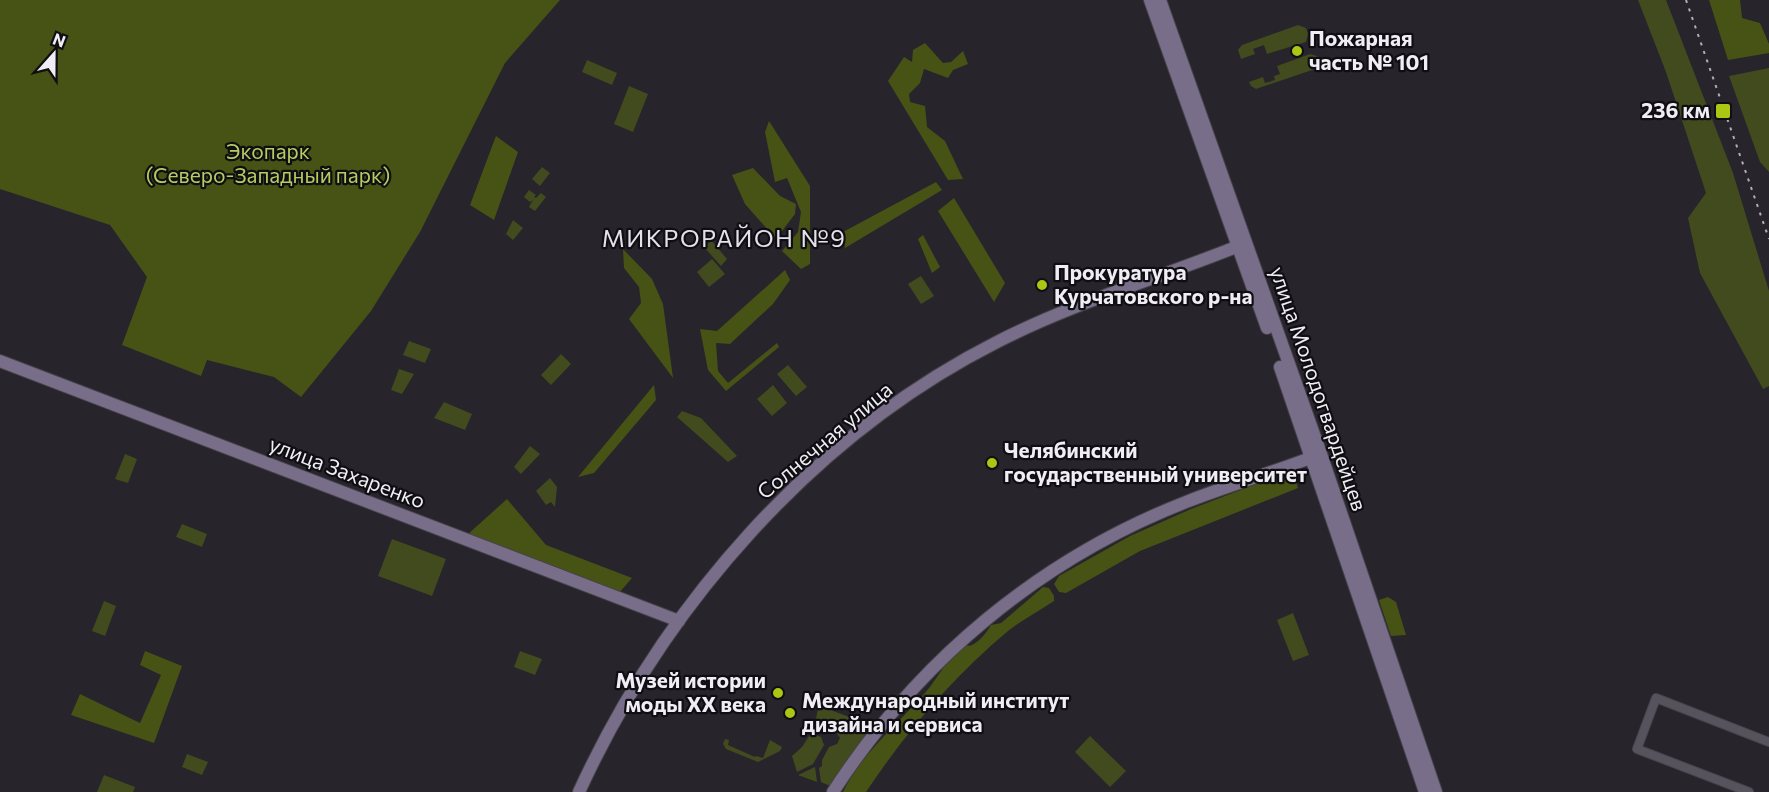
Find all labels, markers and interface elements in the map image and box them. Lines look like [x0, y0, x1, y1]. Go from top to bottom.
north arrow [24, 24, 84, 84]
place label: Пожарная часть № 101 [1309, 25, 1429, 74]
text: N [51, 29, 69, 51]
marker: Пожарная часть № 101 [1290, 44, 1304, 58]
place label: 236 км [1641, 97, 1710, 122]
marker: 236 км [1714, 102, 1732, 120]
park label: Экопарк (Северо-Западный парк) [146, 138, 390, 187]
district label: МИКРОРАЙОН №9 [602, 223, 846, 252]
place label: Прокуратура Курчатовского р-на [1054, 259, 1252, 308]
street label: улица Молодогвардейцев [1266, 263, 1373, 514]
marker: Прокуратура Курчатовского р-на [1035, 278, 1049, 292]
street label: Солнечная улица [751, 376, 897, 504]
street label: улица Захаренко [266, 430, 429, 513]
place label: Челябинский государственный университет [1004, 437, 1307, 486]
marker: Челябинский государственный университет [985, 456, 999, 470]
place label: Музей истории моды XX века [616, 667, 766, 716]
marker: Музей истории моды XX века [771, 686, 785, 700]
place label: Международный институт дизайна и сервиса [802, 687, 1069, 736]
marker: Международный институт дизайна и сервиса [783, 706, 797, 720]

